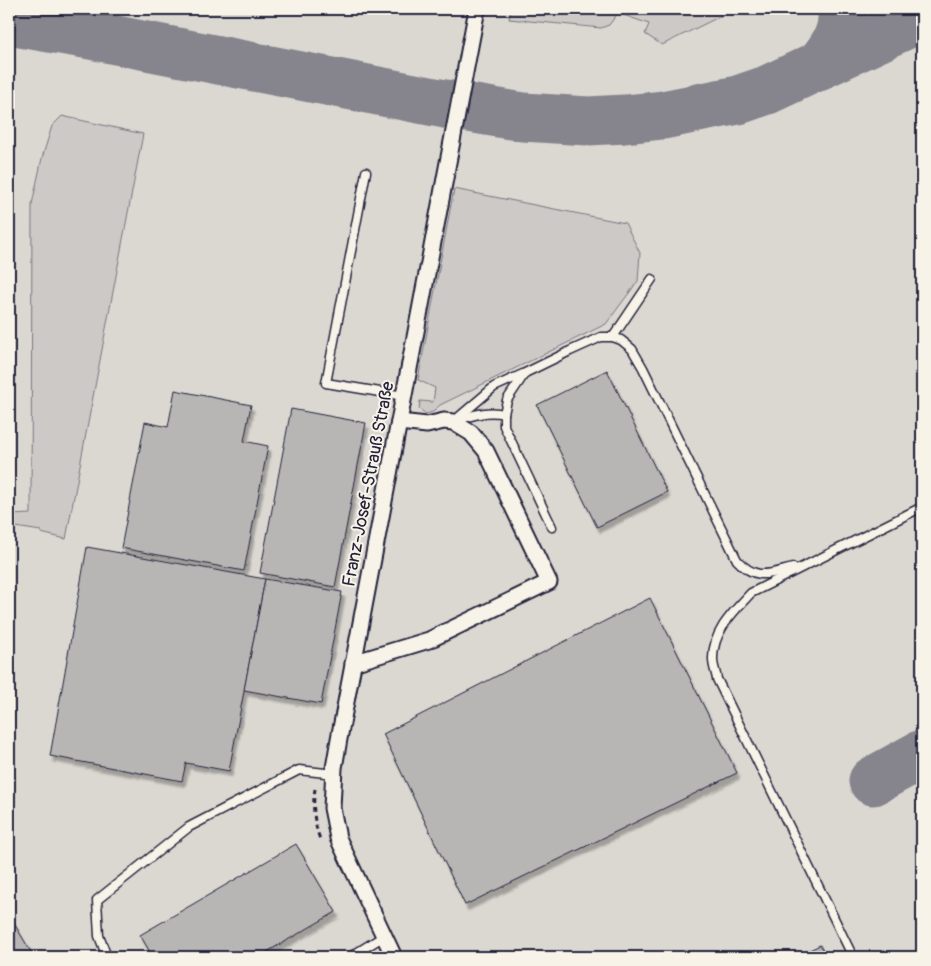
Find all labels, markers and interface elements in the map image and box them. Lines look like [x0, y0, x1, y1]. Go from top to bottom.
street label: Franz-Josef-Strauß Straße [337, 379, 400, 589]

